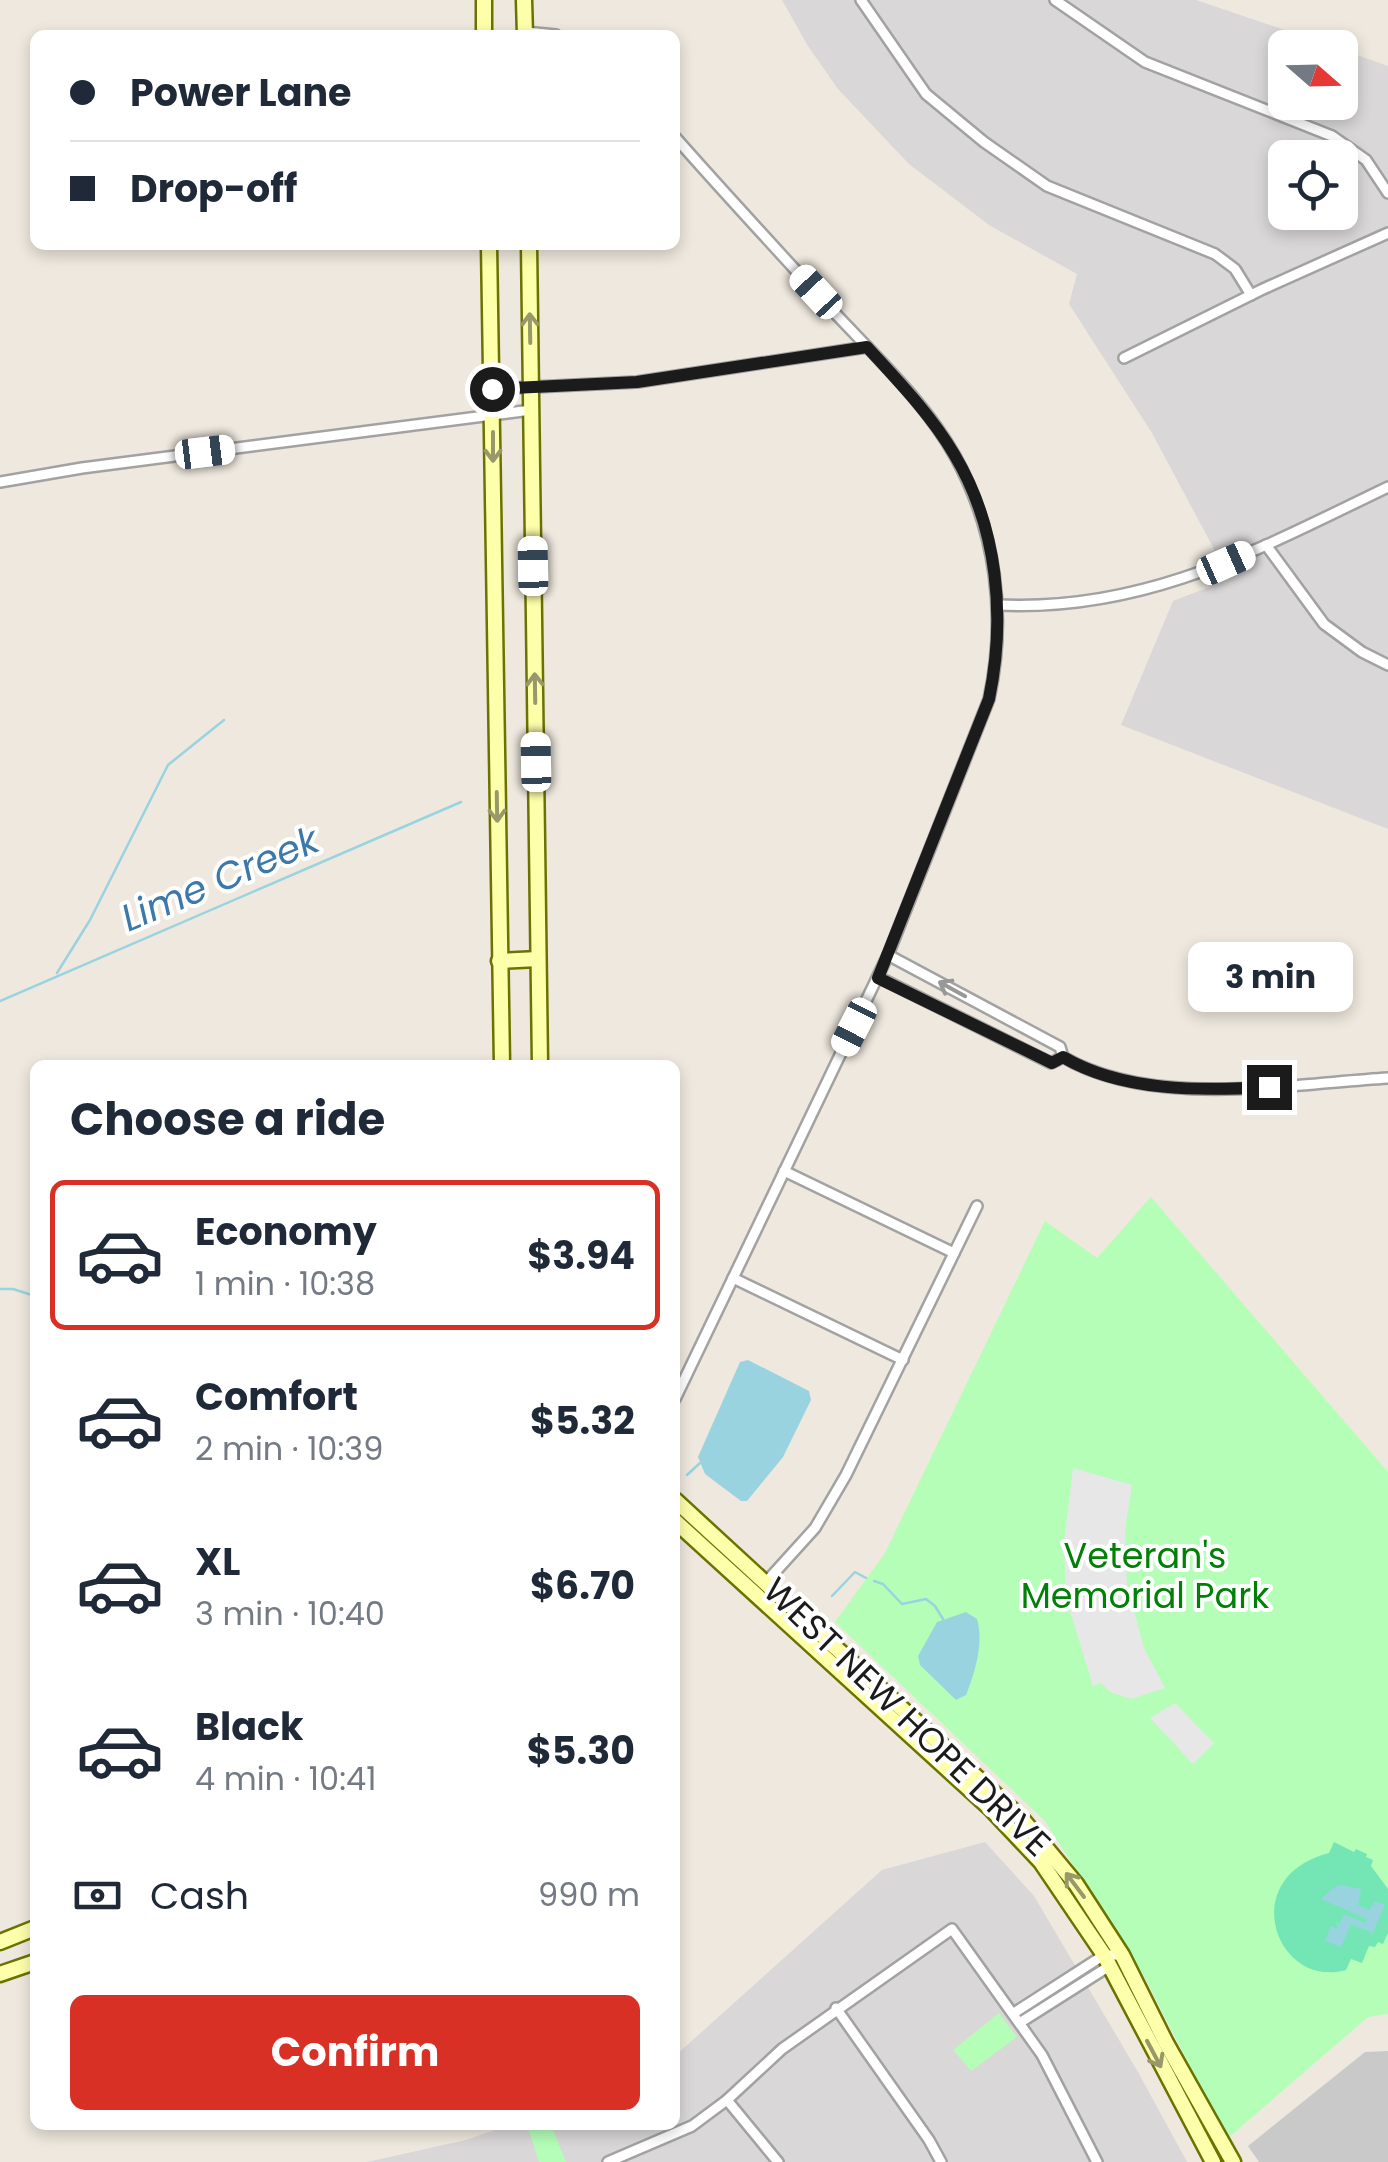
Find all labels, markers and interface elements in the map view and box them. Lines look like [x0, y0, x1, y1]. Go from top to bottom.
north arrow [1268, 30, 1358, 120]
map controls [1268, 30, 1358, 230]
text: Power Lane [130, 66, 352, 119]
button: locate [1268, 140, 1358, 230]
text: Drop-off [130, 162, 298, 215]
car [785, 260, 847, 324]
one-way arrow [520, 312, 540, 344]
route start [470, 367, 515, 412]
one-way arrow [484, 430, 502, 463]
car [173, 433, 237, 471]
car [517, 536, 549, 596]
car [1192, 537, 1260, 589]
one-way arrow [526, 672, 544, 704]
car [520, 732, 552, 792]
one-way arrow [488, 790, 506, 823]
water label: Lime Creek [113, 813, 328, 944]
callout: 3 min [1186, 942, 1352, 1012]
text: 3 min [1225, 954, 1316, 999]
one-way arrow [937, 979, 967, 999]
car [827, 993, 881, 1061]
route end [1247, 1065, 1292, 1110]
text: Choose a ride [70, 1088, 385, 1151]
text: Economy [195, 1205, 377, 1258]
icon: car [75, 1210, 165, 1300]
text: $3.94 [527, 1229, 635, 1282]
text: 1 min · 10:38 [195, 1261, 375, 1306]
text: Comfort [195, 1370, 358, 1423]
icon: car [75, 1375, 165, 1465]
text: $5.32 [530, 1394, 635, 1447]
text: 2 min · 10:39 [195, 1426, 383, 1471]
park label: Veteran's Memorial Park [1021, 1531, 1269, 1620]
text: XL [195, 1535, 240, 1588]
icon: car [75, 1540, 165, 1630]
text: $6.70 [530, 1559, 635, 1612]
street label: WEST NEW HOPE DRIVE [753, 1566, 1062, 1867]
text: 3 min · 10:40 [195, 1591, 385, 1636]
text: Black [195, 1700, 304, 1753]
icon: car [75, 1705, 165, 1795]
text: $5.30 [527, 1724, 635, 1777]
text: 4 min · 10:41 [195, 1756, 376, 1801]
icon: cash [70, 1868, 125, 1923]
text: Cash [150, 1869, 249, 1922]
text: 990 m [538, 1872, 640, 1917]
one-way arrow [1065, 1872, 1086, 1899]
button: Confirm [70, 1995, 640, 2110]
one-way arrow [1144, 2038, 1164, 2068]

